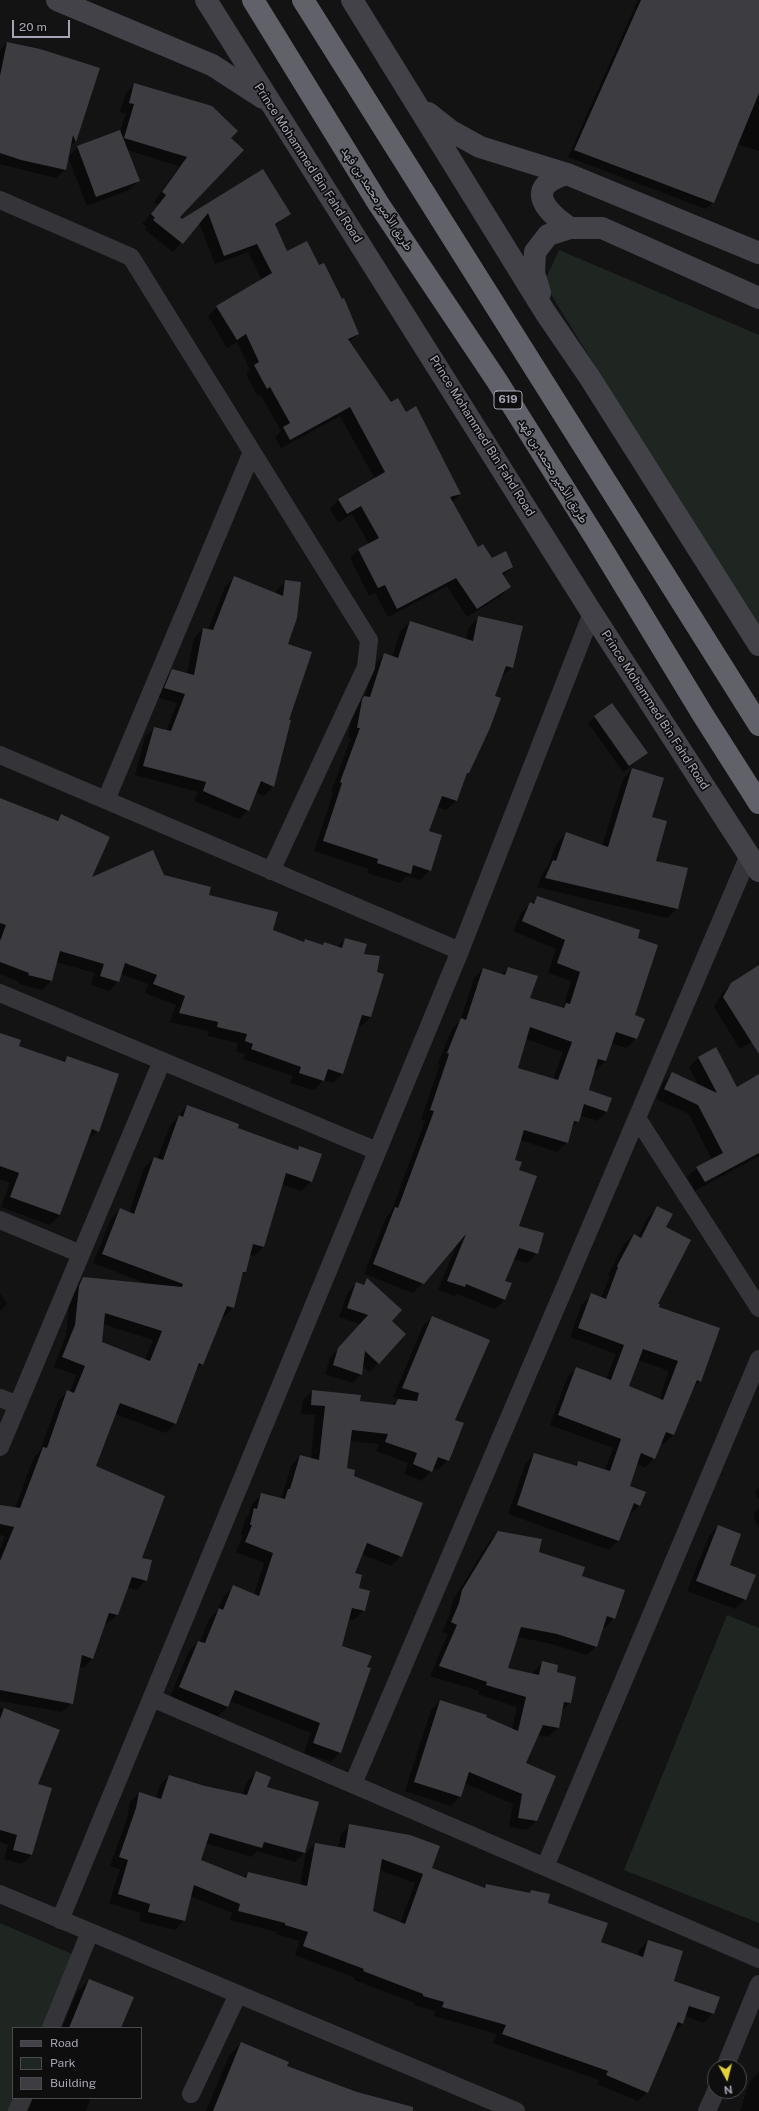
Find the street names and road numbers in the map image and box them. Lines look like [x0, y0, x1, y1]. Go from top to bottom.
street label: Prince Mohammed Bin Fahd Road [251, 81, 365, 245]
street label: طريق الأمير محمد بن فهد [338, 145, 416, 253]
street label: Prince Mohammed Bin Fahd Road [426, 353, 538, 519]
road number: 619 [494, 391, 522, 409]
street label: طريق الأمير محمد بن فهد [515, 416, 591, 526]
street label: Prince Mohammed Bin Fahd Road [598, 628, 712, 792]

